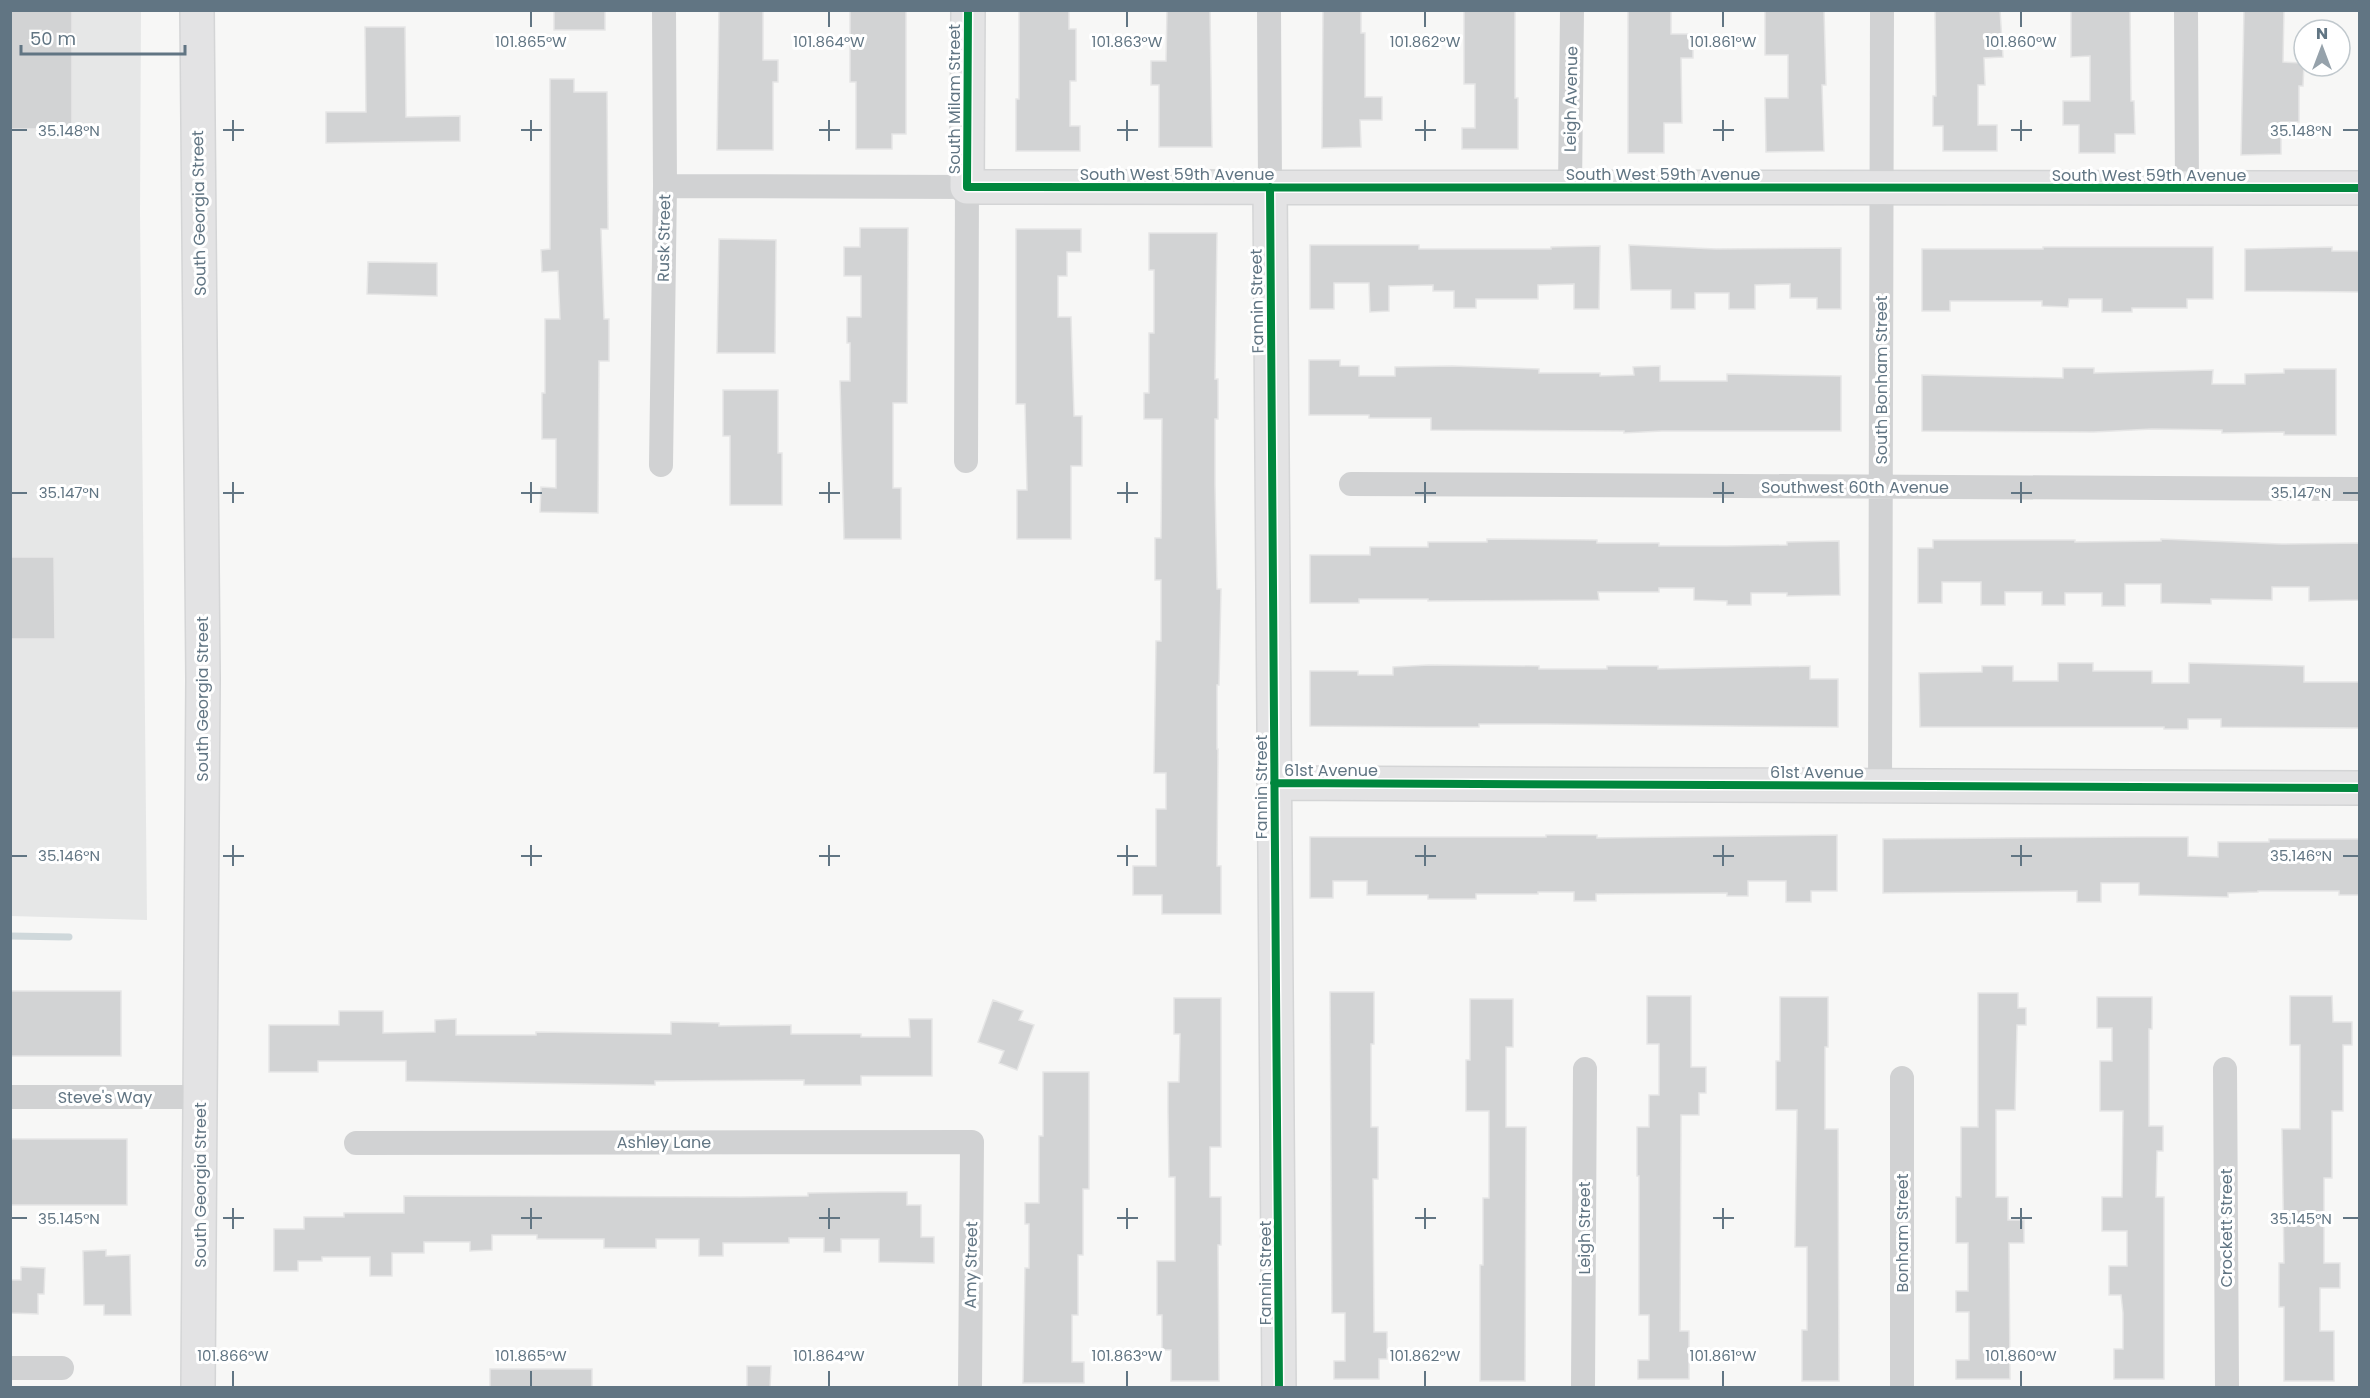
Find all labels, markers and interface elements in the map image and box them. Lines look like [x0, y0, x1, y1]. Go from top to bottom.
scale bar [21, 18, 184, 56]
north arrow [2292, 18, 2352, 78]
text: N [2316, 22, 2328, 45]
street label: South Milam Street [943, 24, 966, 174]
text: 50 m [30, 26, 76, 51]
text: 101.865°W [495, 31, 567, 52]
text: 101.864°W [793, 31, 865, 52]
text: 101.863°W [1092, 31, 1163, 52]
text: 101.862°W [1390, 31, 1461, 52]
text: 101.861°W [1690, 31, 1757, 52]
text: 101.860°W [1985, 31, 2057, 52]
street label: Leigh Avenue [1559, 46, 1583, 152]
text: 35.148°N [38, 120, 100, 141]
text: 35.148°N [2270, 120, 2332, 141]
street label: South Georgia Street [186, 130, 212, 296]
street label: South West 59th Avenue [1080, 163, 1274, 186]
street label: South West 59th Avenue [1566, 163, 1760, 186]
street label: South West 59th Avenue [2052, 164, 2246, 187]
street label: Rusk Street [652, 194, 676, 282]
street label: Fannin Street [1245, 248, 1269, 354]
street label: South Bonham Street [1870, 295, 1893, 465]
street label: Southwest 60th Avenue [1761, 476, 1949, 499]
text: 35.147°N [39, 482, 99, 503]
text: 35.147°N [2271, 482, 2331, 503]
street label: South Georgia Street [191, 616, 214, 782]
street label: Fannin Street [1250, 734, 1273, 839]
street label: 61st Avenue [1284, 759, 1378, 782]
street label: 61st Avenue [1770, 761, 1864, 784]
text: 35.146°N [38, 845, 100, 866]
text: 35.146°N [2270, 845, 2332, 866]
street label: Steve's Way [58, 1086, 152, 1109]
street label: South Georgia Street [189, 1102, 212, 1268]
street label: Ashley Lane [617, 1131, 711, 1154]
street label: Crockett Street [2215, 1168, 2238, 1288]
street label: Bonham Street [1891, 1173, 1914, 1292]
street label: Leigh Street [1573, 1181, 1596, 1274]
text: 35.145°N [38, 1208, 100, 1229]
text: 35.145°N [2270, 1208, 2332, 1229]
street label: Fannin Street [1254, 1220, 1277, 1325]
street label: Amy Street [959, 1221, 983, 1309]
text: 101.866°W [197, 1345, 269, 1366]
text: 101.865°W [495, 1345, 567, 1366]
text: 101.864°W [793, 1345, 865, 1366]
text: 101.863°W [1092, 1345, 1163, 1366]
text: 101.862°W [1390, 1345, 1461, 1366]
text: 101.861°W [1690, 1345, 1757, 1366]
text: 101.860°W [1985, 1345, 2057, 1366]

